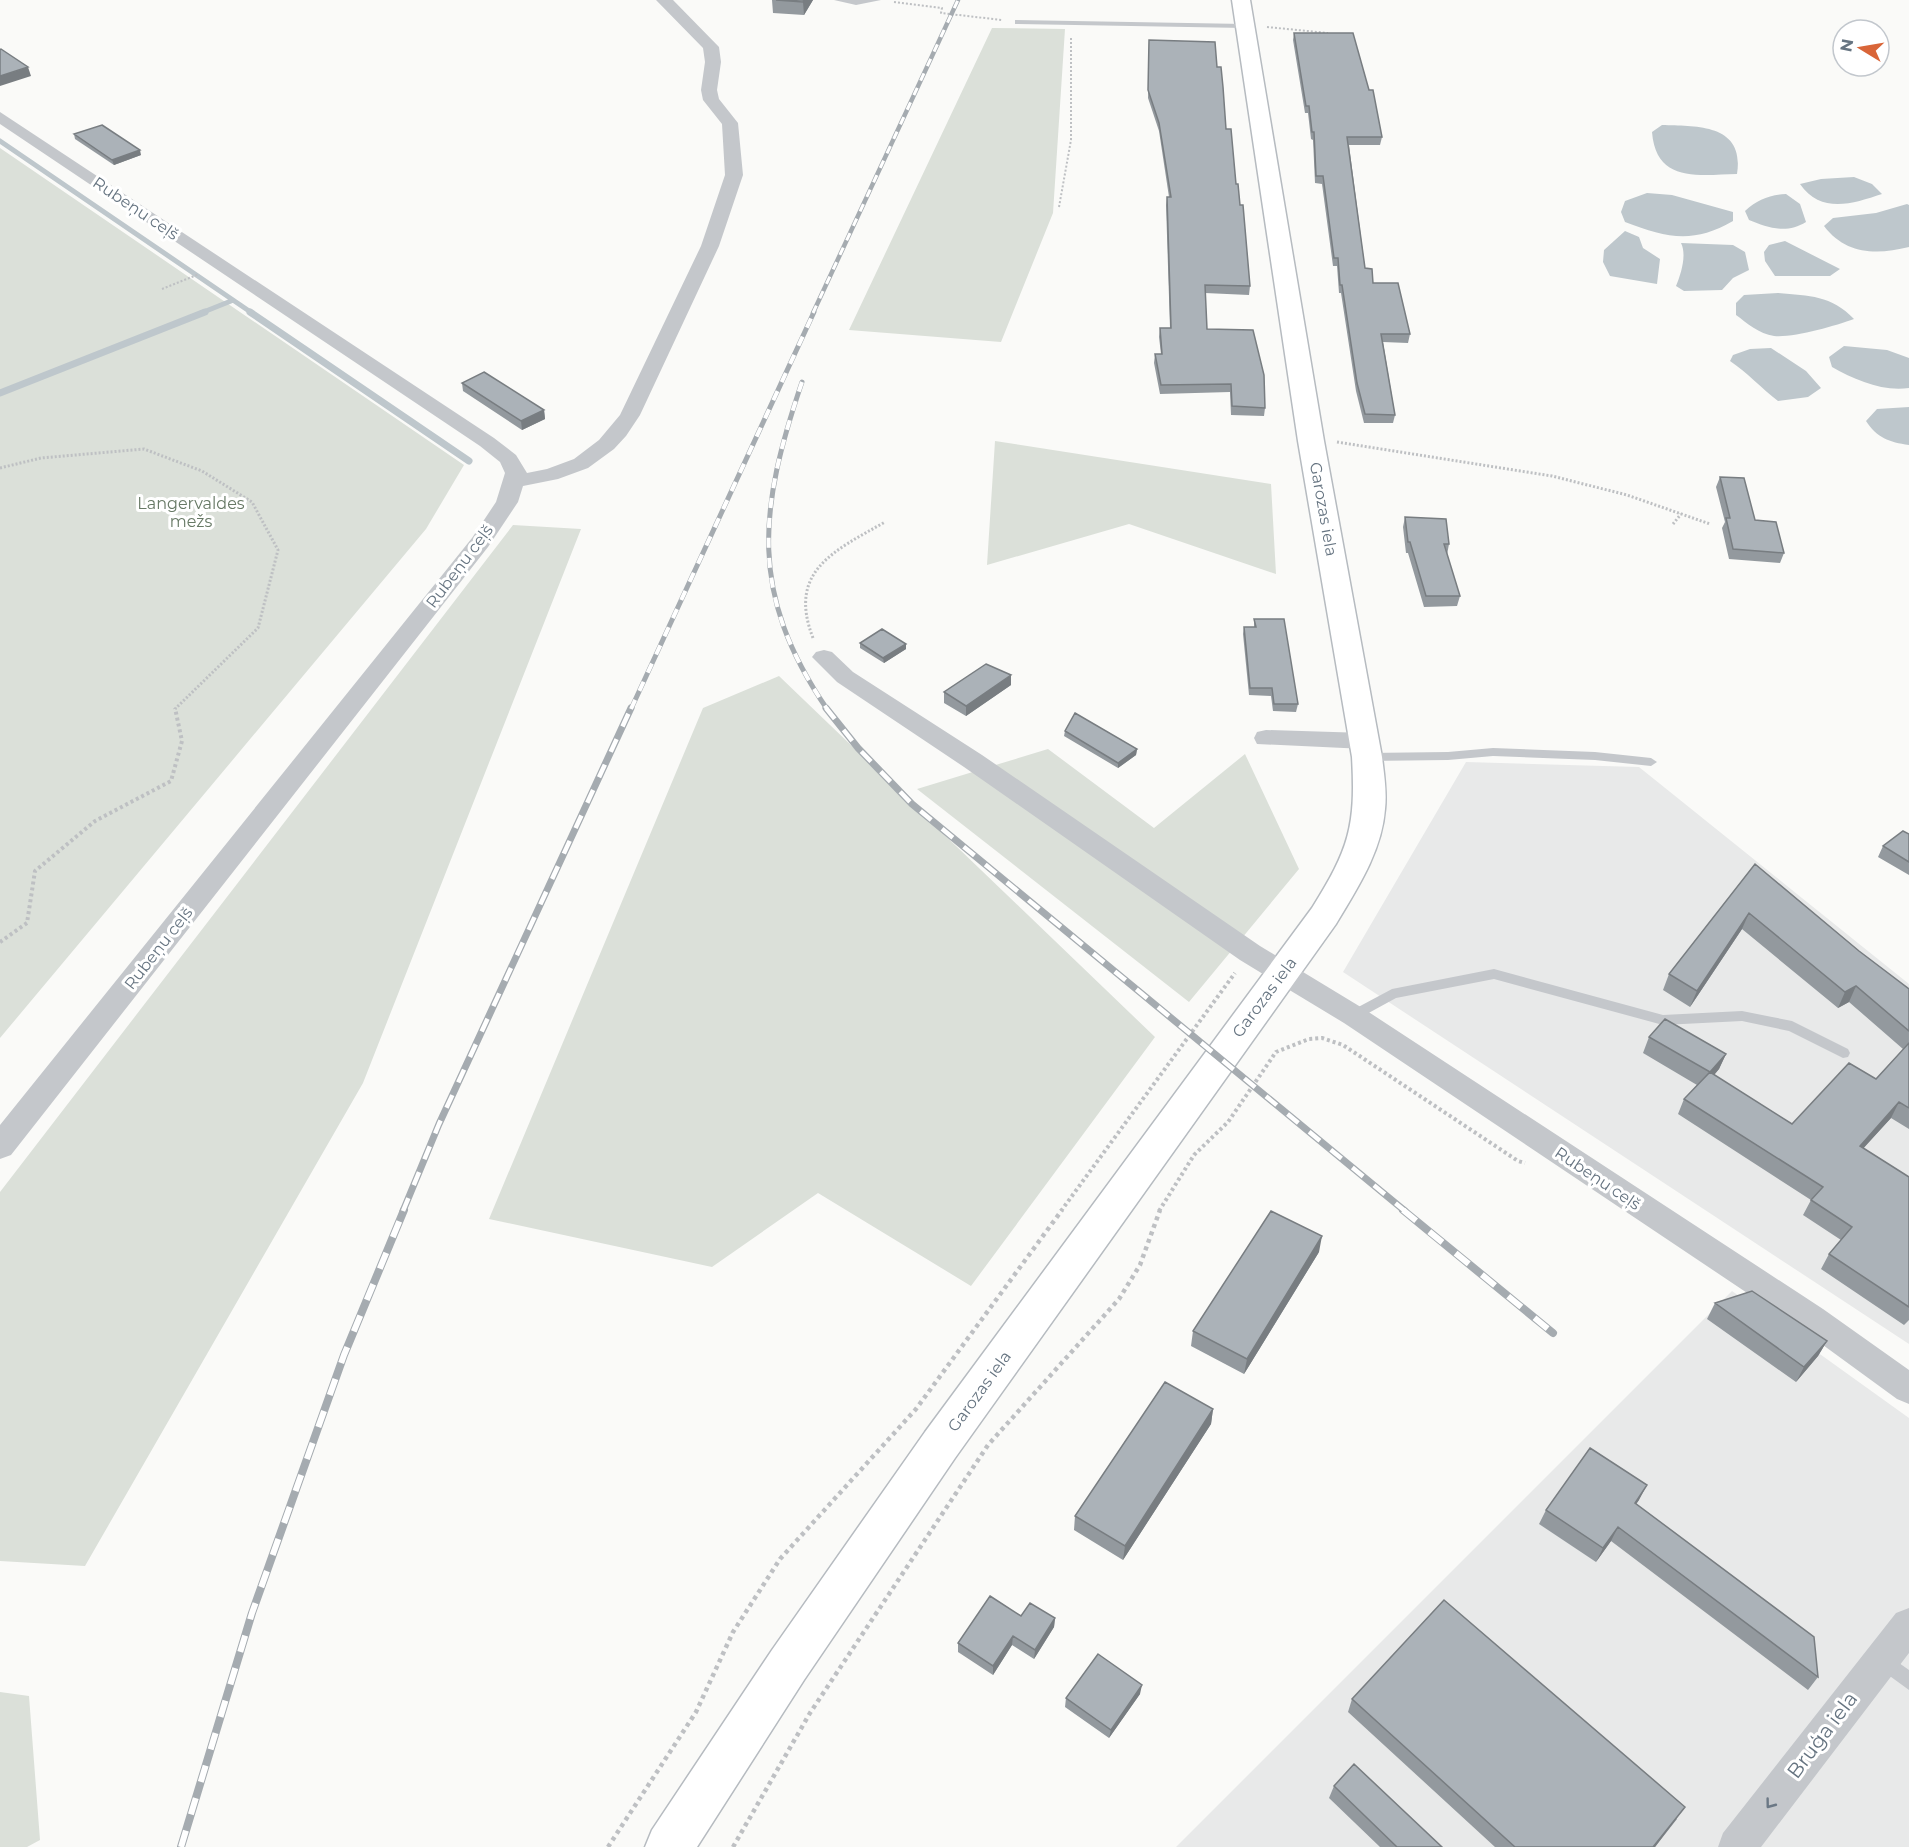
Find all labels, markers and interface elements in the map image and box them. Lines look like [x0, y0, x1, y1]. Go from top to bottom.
north arrow [1831, 18, 1891, 78]
text: N [1836, 37, 1857, 53]
street label: Rubeņu ceļš [89, 173, 182, 245]
street label: Garozas iela [1306, 461, 1341, 558]
park label: Langervaldes mežs [137, 494, 245, 531]
street label: Rubeņu ceļš [422, 521, 498, 612]
street label: Rubeņu ceļš [120, 903, 197, 994]
street label: Garozas iela [1228, 954, 1301, 1041]
street label: Rubeņu ceļš [1551, 1143, 1644, 1215]
street label: Garozas iela [944, 1347, 1015, 1435]
street label: Bruģa iela [1782, 1687, 1862, 1783]
one-way arrow [1766, 1797, 1777, 1808]

